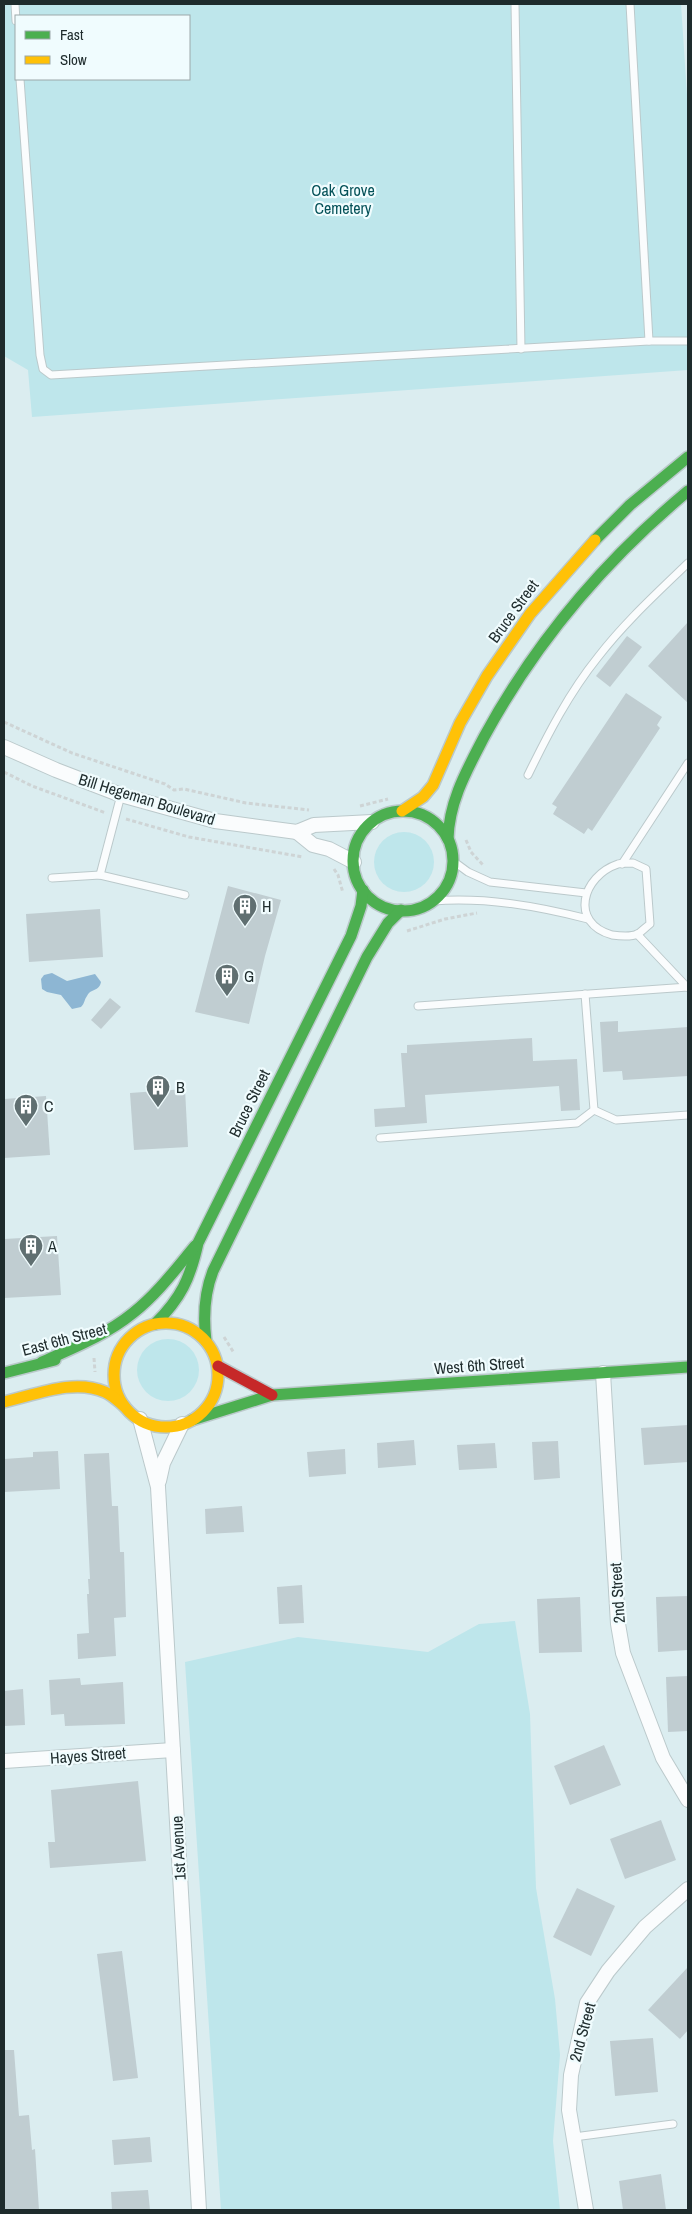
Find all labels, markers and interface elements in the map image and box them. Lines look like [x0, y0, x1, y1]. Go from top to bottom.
legend [15, 15, 190, 80]
text: Fast [60, 24, 84, 45]
text: Slow [60, 49, 87, 70]
park label: Oak Grove Cemetery [311, 179, 375, 219]
street label: Bruce Street [483, 575, 544, 647]
street label: Bill Hegeman Boulevard [76, 768, 218, 830]
building icon: H [232, 893, 258, 927]
place label: H [262, 895, 271, 917]
building icon: G [214, 963, 240, 997]
place label: G [244, 965, 254, 987]
street label: Bruce Street [223, 1065, 275, 1141]
building icon: B [145, 1074, 171, 1108]
place label: B [176, 1076, 185, 1098]
building icon: C [13, 1093, 39, 1127]
place label: C [44, 1095, 53, 1117]
building icon: A [18, 1233, 44, 1267]
place label: A [47, 1235, 57, 1257]
street label: East 6th Street [19, 1317, 109, 1361]
street label: West 6th Street [433, 1351, 525, 1379]
street label: 2nd Street [604, 1562, 630, 1624]
street label: Hayes Street [49, 1741, 127, 1769]
street label: 1st Avenue [165, 1815, 191, 1881]
street label: 2nd Street [564, 2000, 601, 2064]

